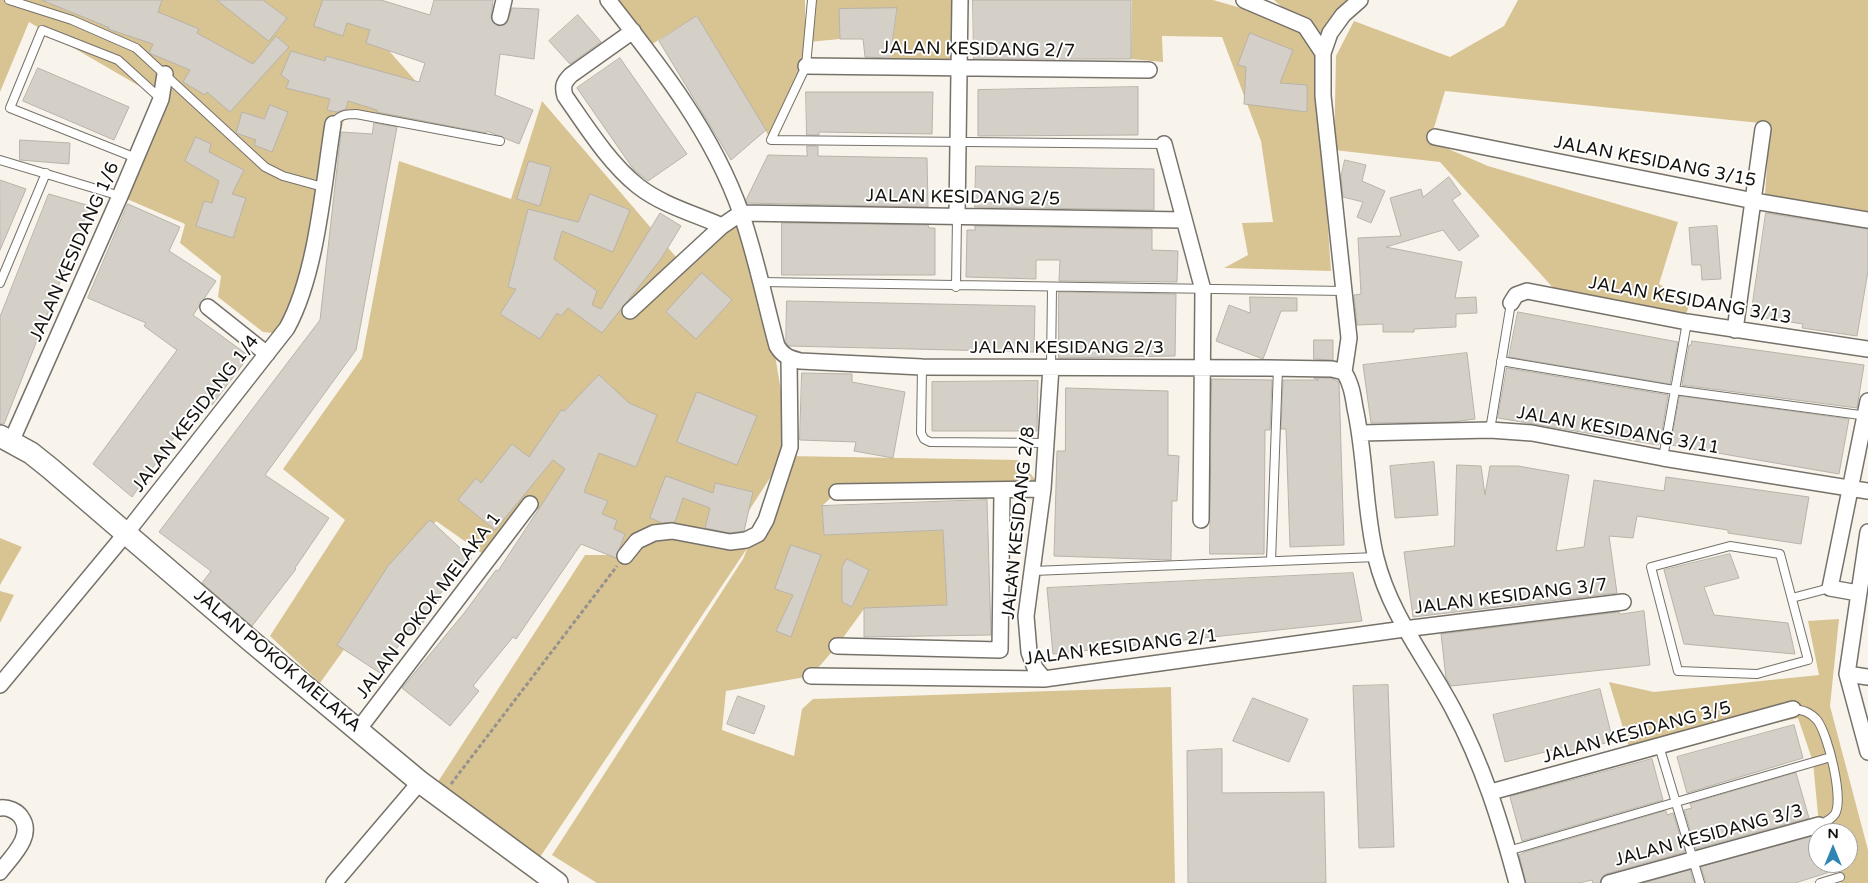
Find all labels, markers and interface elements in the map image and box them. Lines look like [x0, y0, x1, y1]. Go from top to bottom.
street label: JALAN KESIDANG 2/7 [881, 38, 1075, 62]
street label: JALAN KESIDANG 3/15 [1552, 132, 1758, 192]
street label: JALAN KESIDANG 1/6 [26, 159, 124, 345]
street label: JALAN KESIDANG 2/5 [866, 186, 1060, 210]
street label: JALAN KESIDANG 3/13 [1587, 273, 1793, 329]
street label: JALAN KESIDANG 1/4 [128, 331, 264, 497]
street label: JALAN KESIDANG 2/3 [970, 337, 1164, 359]
street label: JALAN KESIDANG 3/11 [1515, 403, 1721, 459]
street label: JALAN KESIDANG 2/8 [998, 425, 1040, 621]
street label: JALAN POKOK MELAKA 1 [352, 509, 506, 703]
street label: JALAN KESIDANG 3/7 [1413, 574, 1609, 620]
street label: JALAN POKOK MELAKA [189, 585, 365, 737]
street label: JALAN KESIDANG 2/1 [1023, 625, 1219, 671]
street label: JALAN KESIDANG 3/5 [1540, 697, 1734, 769]
street label: JALAN KESIDANG 3/3 [1612, 800, 1806, 872]
north arrow [1808, 823, 1858, 873]
text: N [1827, 825, 1839, 842]

